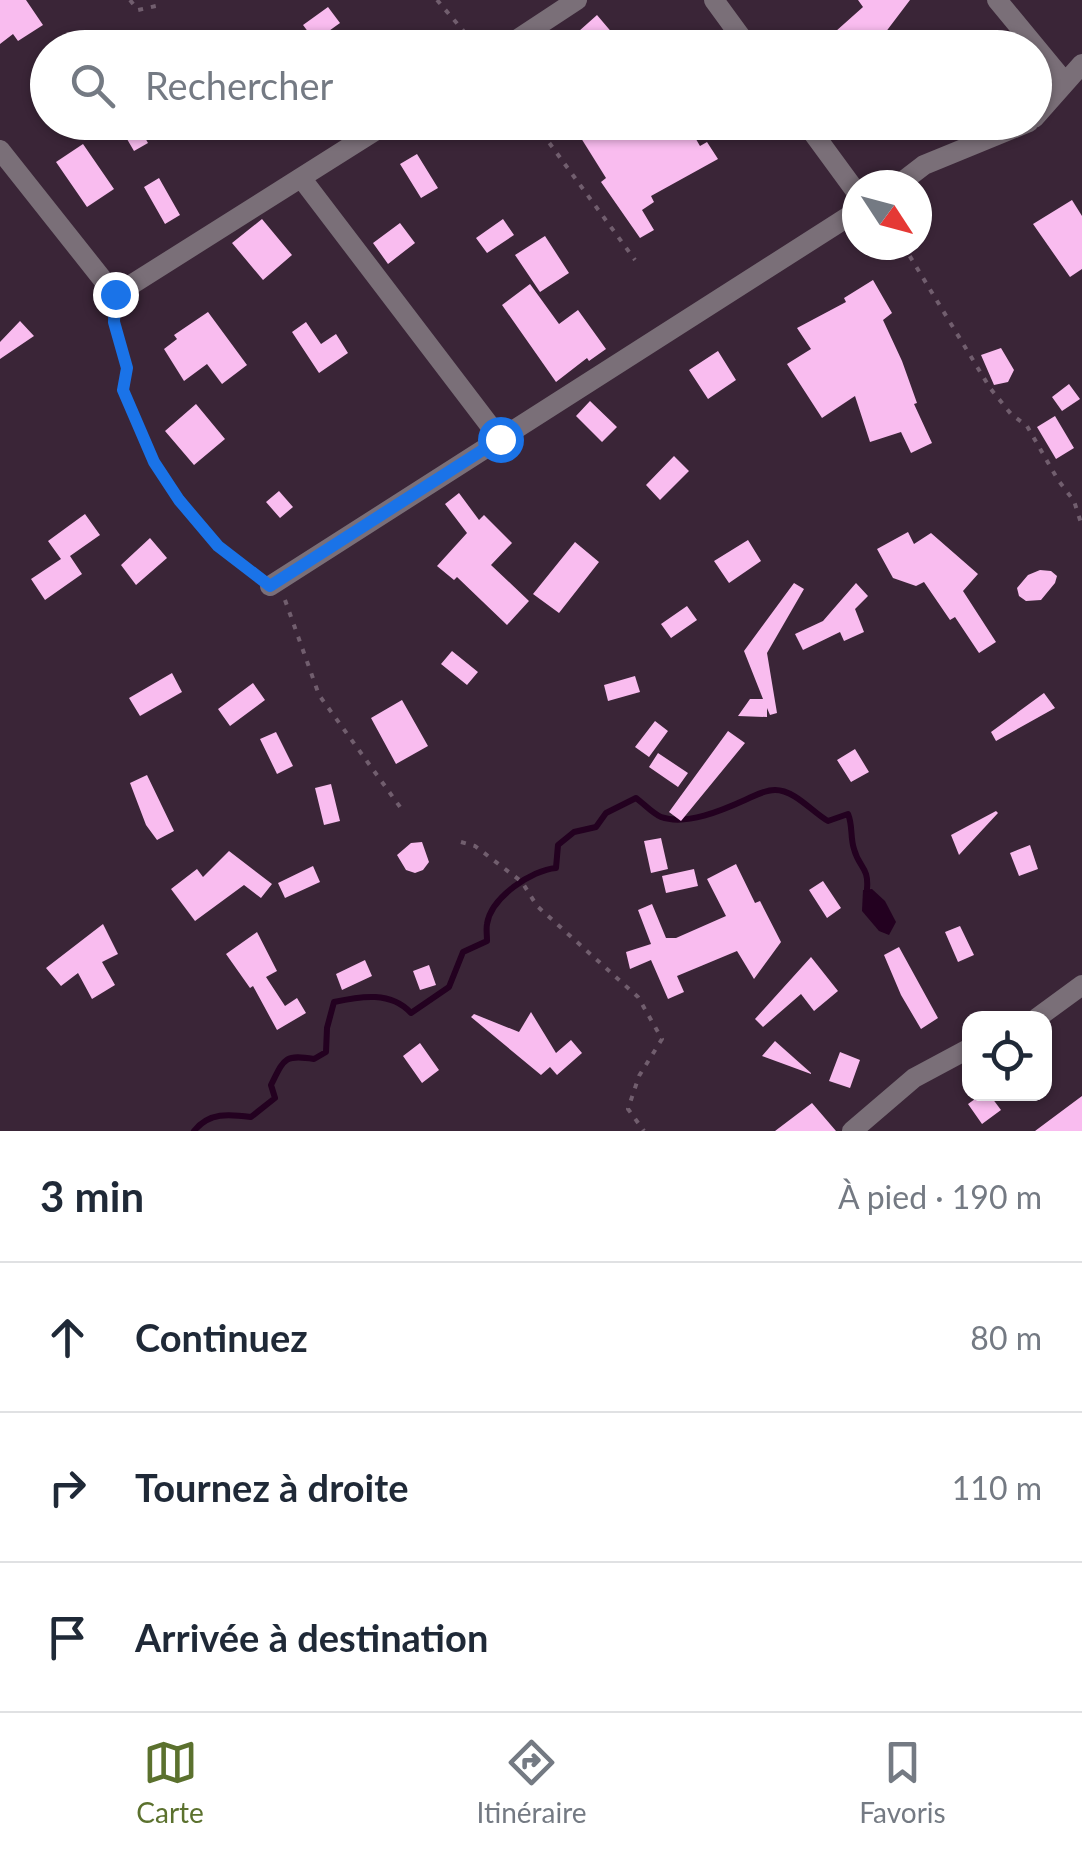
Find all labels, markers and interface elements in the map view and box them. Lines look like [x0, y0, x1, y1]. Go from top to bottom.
search box [30, 30, 1052, 140]
icon: search [65, 58, 120, 113]
text: Rechercher [145, 62, 333, 108]
north arrow [842, 170, 932, 260]
route end [93, 272, 139, 318]
route start [478, 417, 524, 463]
map controls [962, 1011, 1052, 1101]
button: locate [962, 1011, 1052, 1101]
text: 3 min [40, 1171, 144, 1221]
text: À pied · 190 m [838, 1177, 1042, 1216]
icon: ahead [40, 1310, 95, 1365]
text: Continuez [135, 1314, 308, 1360]
text: 80 m [970, 1318, 1042, 1357]
icon: right [40, 1460, 95, 1515]
text: Tournez à droite [135, 1464, 409, 1510]
text: 110 m [952, 1468, 1042, 1507]
icon: arrive [40, 1610, 95, 1665]
text: Arrivée à destination [135, 1614, 488, 1660]
tab: Carte [136, 1735, 204, 1829]
tab: Itinéraire [477, 1735, 587, 1829]
tab: Favoris [859, 1735, 946, 1829]

